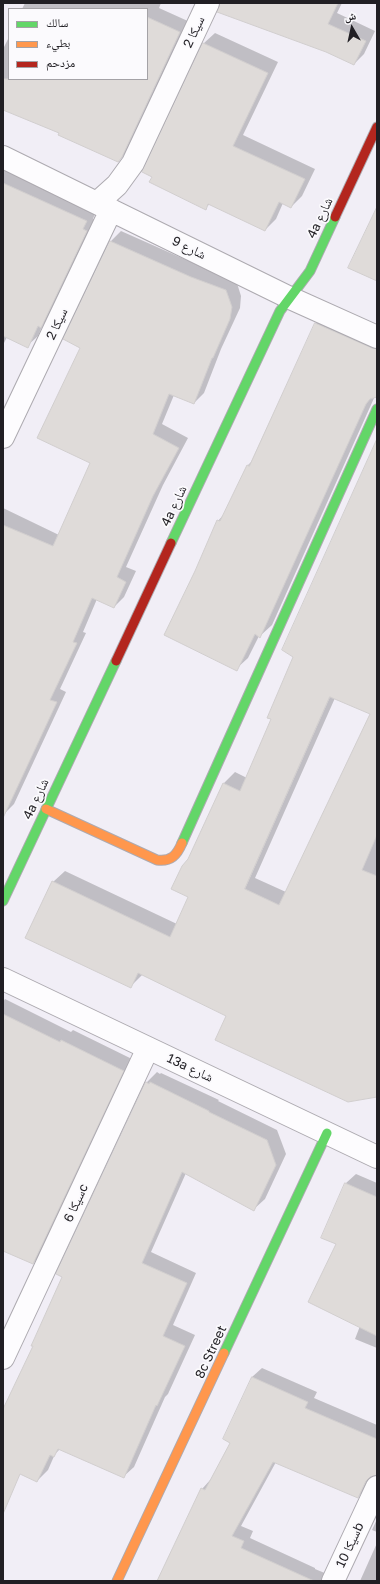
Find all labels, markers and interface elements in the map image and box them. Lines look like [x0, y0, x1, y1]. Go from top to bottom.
legend [8, 8, 148, 80]
north arrow [332, 8, 372, 48]
text: ش [343, 8, 357, 23]
street label: سيكا 2 [180, 14, 208, 50]
text: سالك [46, 15, 68, 30]
text: بطيء [46, 35, 70, 50]
text: مزدحم [46, 55, 75, 70]
street label: 4a شارع [304, 195, 336, 241]
street label: شارع 9 [169, 233, 209, 263]
street label: سيكا 2 [43, 306, 71, 342]
street label: 4a شارع [158, 483, 190, 529]
street label: 4a شارع [20, 776, 52, 822]
street label: 13a شارع [164, 1051, 216, 1085]
street label: سيكا 6c [60, 1181, 92, 1225]
street label: 8c Street [192, 1323, 230, 1381]
street label: سيكا 10b [333, 1520, 367, 1570]

